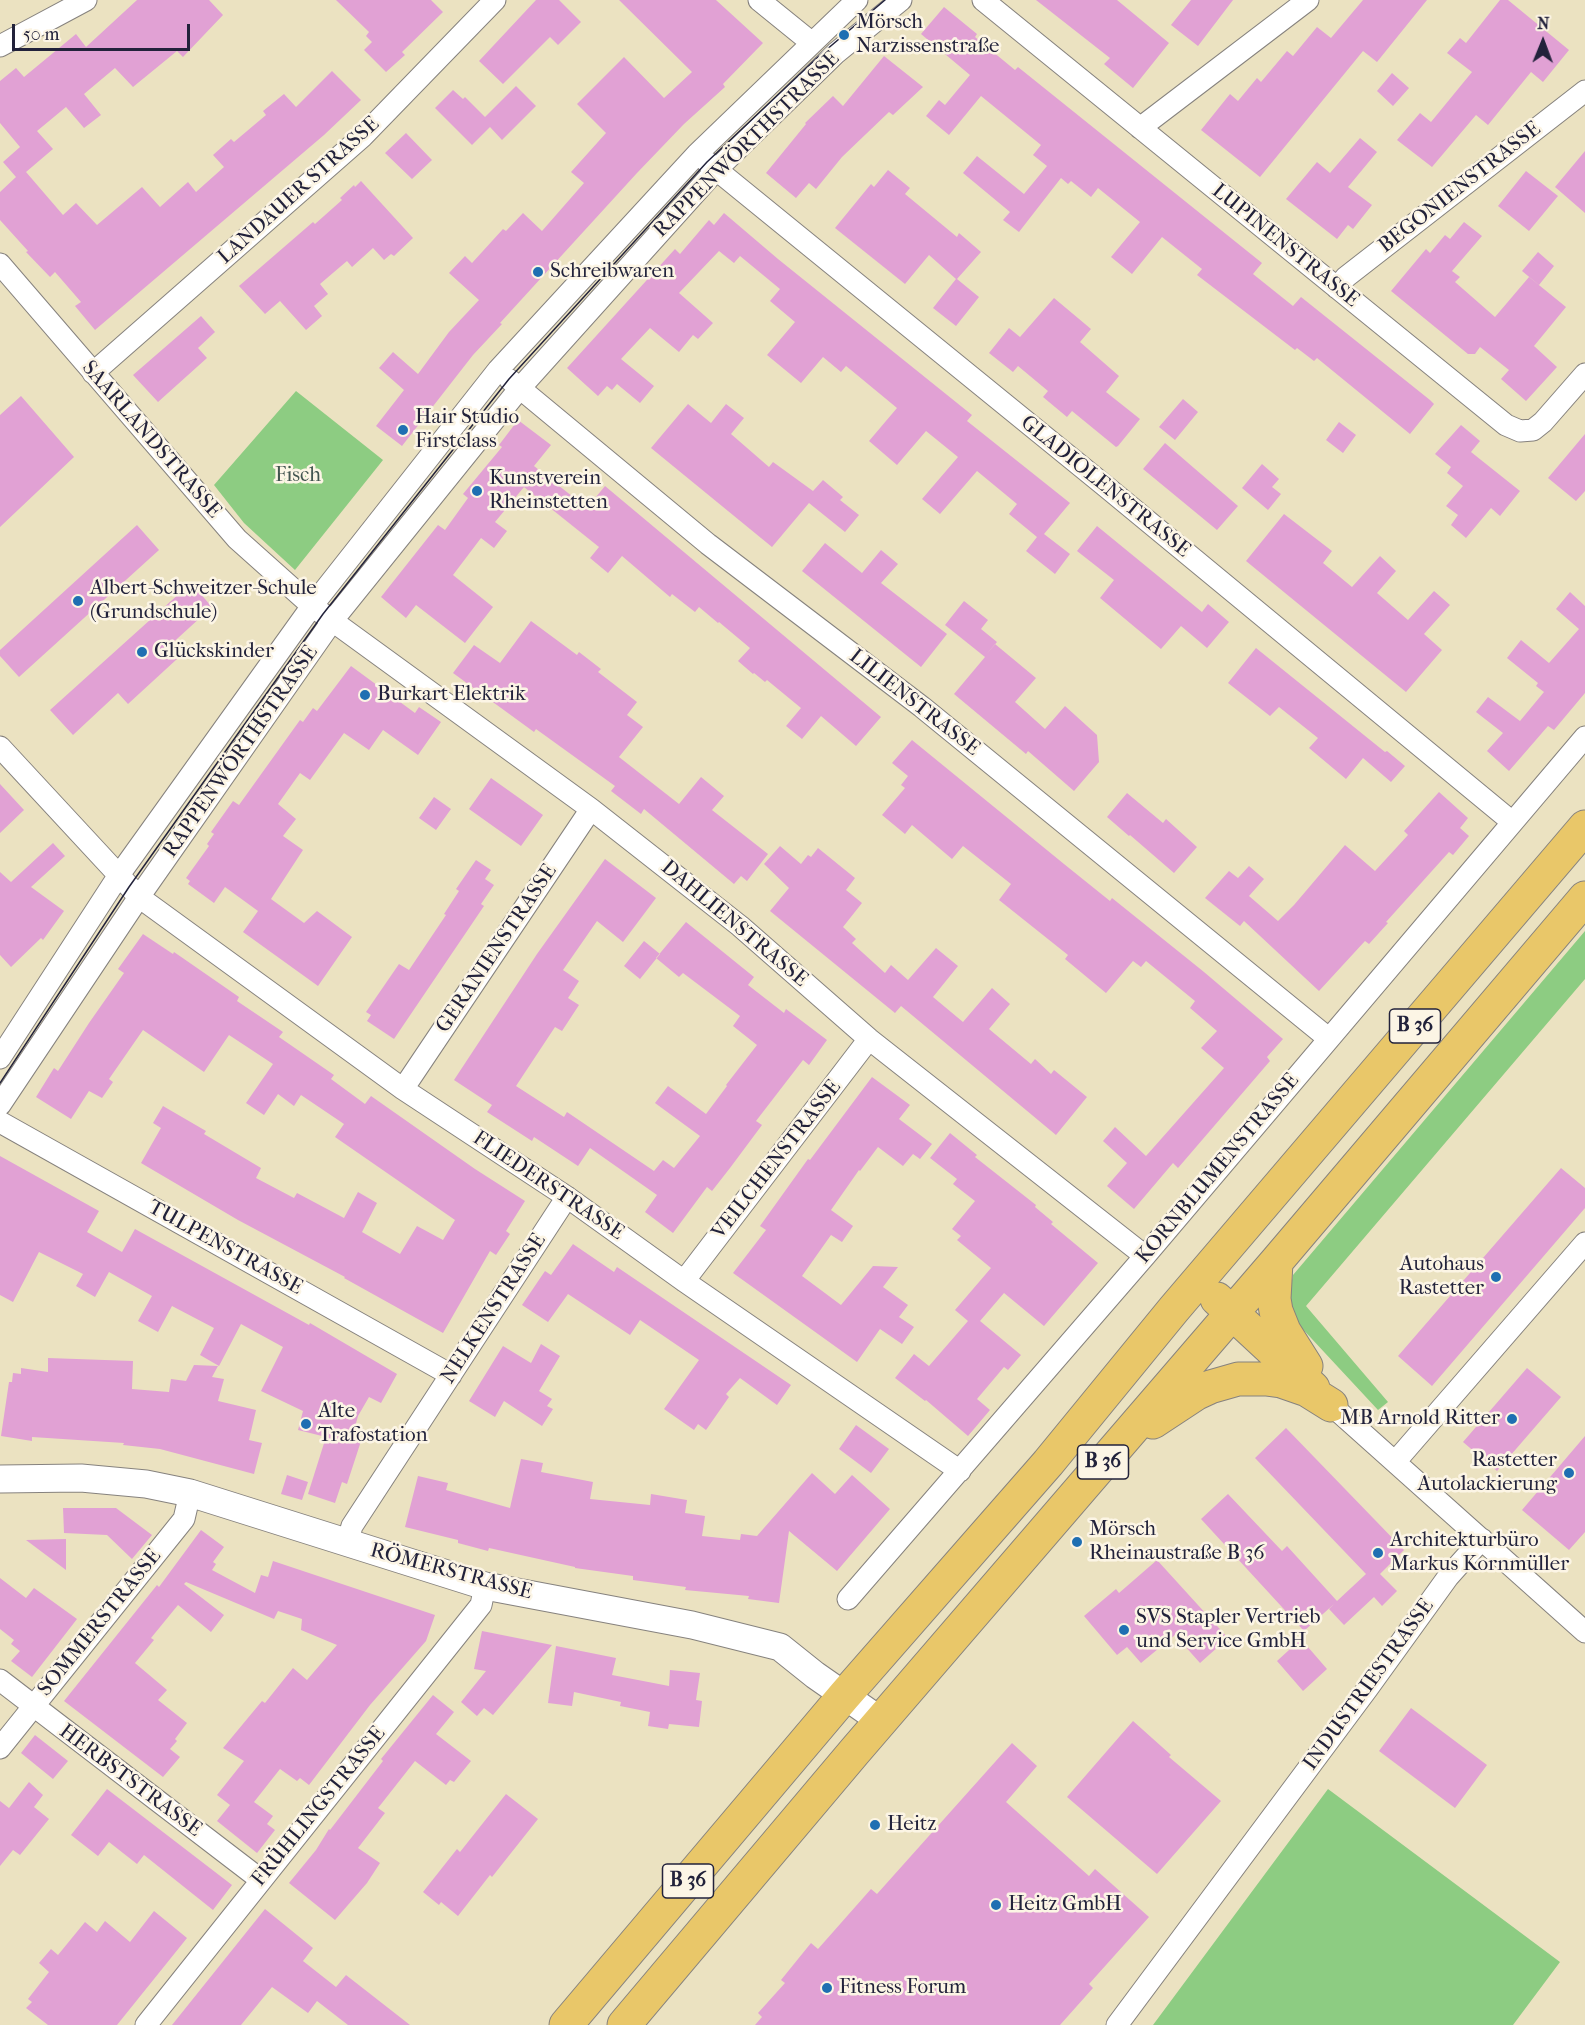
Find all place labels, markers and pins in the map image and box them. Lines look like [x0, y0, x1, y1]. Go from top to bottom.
place label: Mörsch Narzissenstraße [856, 10, 999, 60]
marker: Mörsch Narzissenstraße [837, 28, 851, 42]
place label: Schreibwaren [550, 259, 674, 285]
marker: Schreibwaren [531, 265, 545, 279]
place label: Hair Studio Firstclass [415, 405, 519, 455]
marker: Hair Studio Firstclass [396, 423, 410, 437]
place label: Kunstverein Rheinstetten [489, 466, 608, 516]
marker: Kunstverein Rheinstetten [470, 484, 484, 498]
place label: Albert-Schweitzer-Schule (Grundschule) [90, 576, 317, 626]
marker: Albert-Schweitzer-Schule (Grundschule) [71, 594, 85, 608]
place label: Glückskinder [154, 639, 274, 665]
marker: Glückskinder [135, 645, 149, 659]
place label: Burkart Elektrik [377, 682, 526, 708]
marker: Burkart Elektrik [358, 688, 372, 702]
place label: Autohaus Rastetter [1399, 1252, 1484, 1302]
marker: Autohaus Rastetter [1489, 1270, 1503, 1284]
place label: Alte Trafostation [318, 1399, 428, 1449]
place label: MB Arnold Ritter [1340, 1406, 1500, 1432]
marker: MB Arnold Ritter [1505, 1412, 1519, 1426]
marker: Alte Trafostation [299, 1417, 313, 1431]
place label: Rastetter Autolackierung [1418, 1448, 1557, 1498]
marker: Rastetter Autolackierung [1562, 1466, 1576, 1480]
place label: Mörsch Rheinaustraße B 36 [1089, 1517, 1265, 1567]
place label: Architekturbüro Markus Kornmüller [1390, 1528, 1569, 1578]
marker: Mörsch Rheinaustraße B 36 [1070, 1535, 1084, 1549]
marker: Architekturbüro Markus Kornmüller [1371, 1546, 1385, 1560]
place label: SVS Stapler Vertrieb und Service GmbH [1136, 1605, 1320, 1655]
marker: SVS Stapler Vertrieb und Service GmbH [1117, 1623, 1131, 1637]
place label: Heitz [887, 1812, 937, 1838]
marker: Heitz [868, 1818, 882, 1832]
place label: Heitz GmbH [1008, 1892, 1122, 1918]
marker: Heitz GmbH [989, 1898, 1003, 1912]
place label: Fitness Forum [839, 1975, 966, 2001]
marker: Fitness Forum [820, 1981, 834, 1995]

